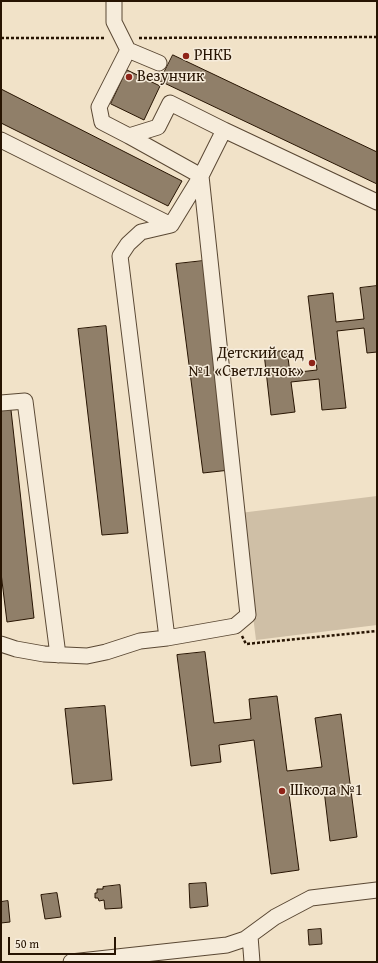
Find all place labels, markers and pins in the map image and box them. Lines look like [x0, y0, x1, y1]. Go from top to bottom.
place label: РНКБ [194, 46, 232, 66]
marker: РНКБ [181, 51, 191, 61]
place label: Везунчик [137, 67, 204, 87]
marker: Везунчик [124, 72, 134, 82]
place label: Детский сад №1 «Светлячок» [188, 344, 304, 382]
marker: Детский сад №1 «Светлячок» [307, 358, 317, 368]
place label: Школа №1 [290, 781, 363, 801]
marker: Школа №1 [277, 786, 287, 796]

